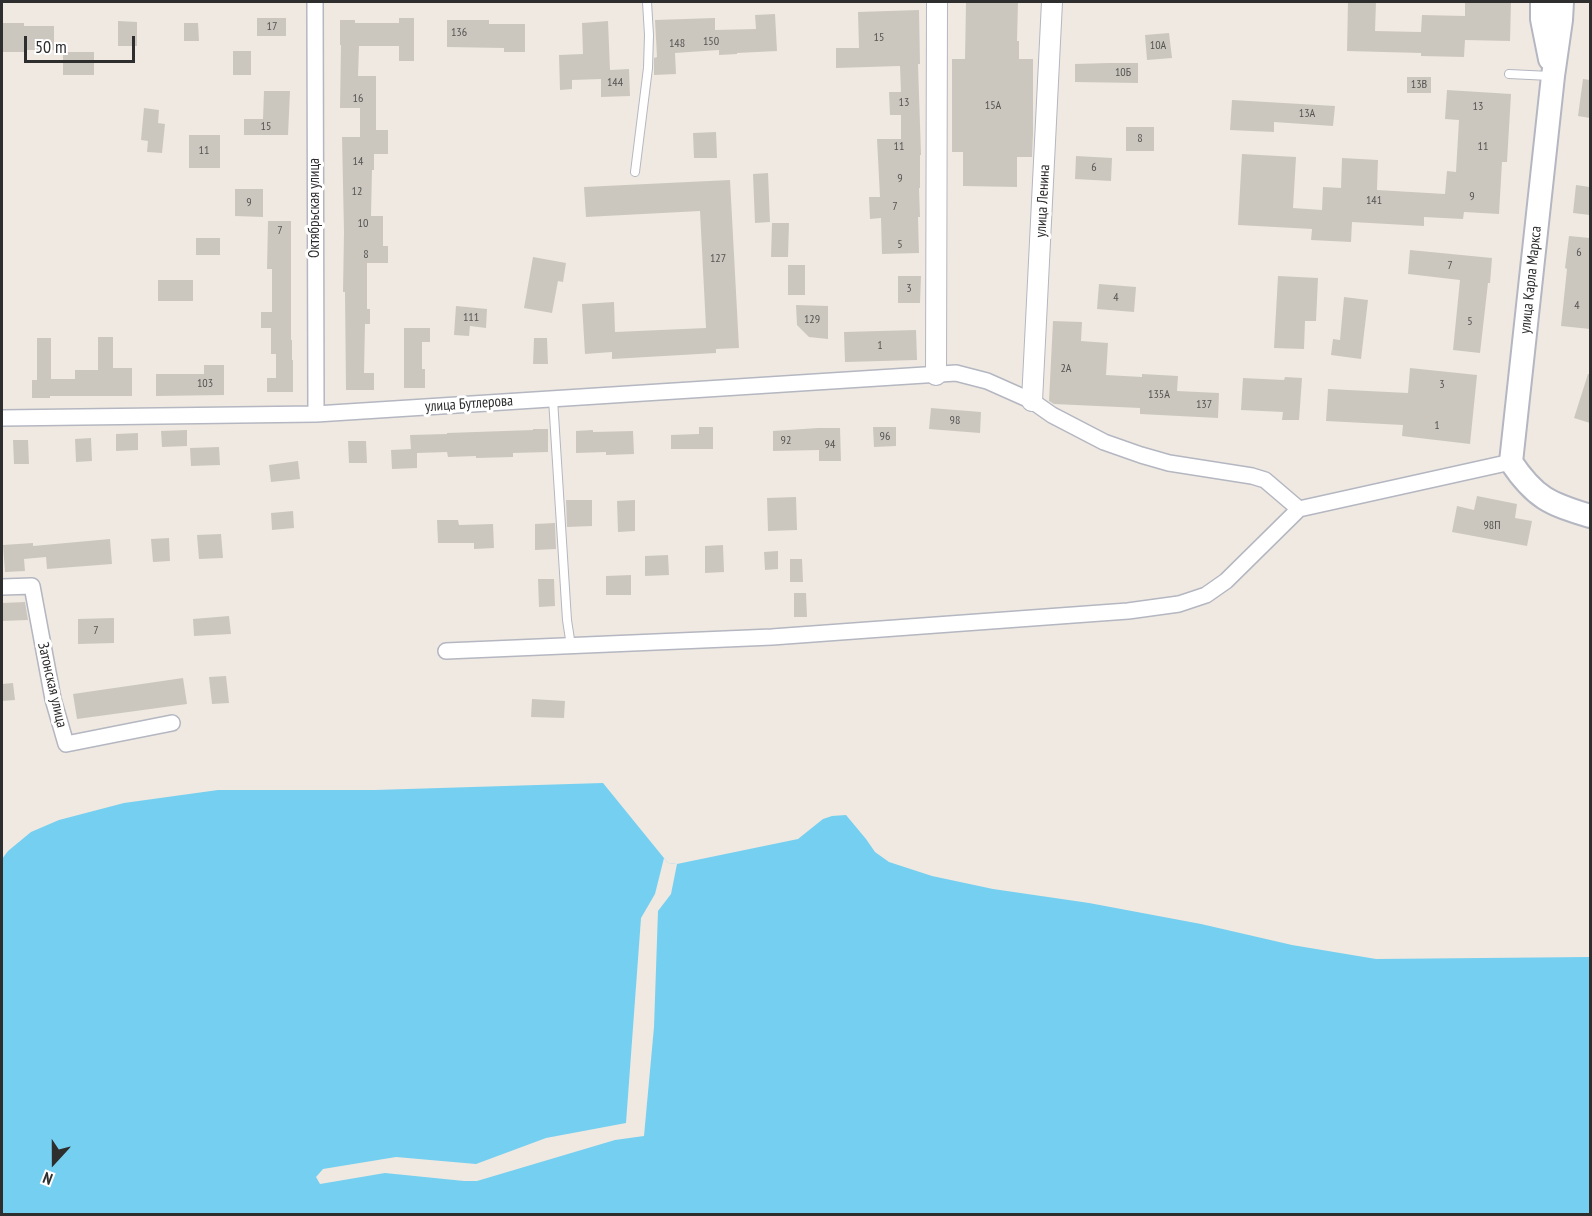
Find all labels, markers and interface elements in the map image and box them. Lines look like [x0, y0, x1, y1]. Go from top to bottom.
house number: 17 [267, 20, 277, 34]
scale bar [27, 24, 138, 62]
house number: 136 [451, 26, 467, 40]
house number: 15 [874, 31, 884, 45]
text: 50 m [35, 35, 67, 58]
house number: 150 [703, 35, 719, 49]
house number: 148 [669, 37, 685, 51]
house number: 10А [1150, 39, 1166, 53]
house number: 10Б [1115, 66, 1131, 80]
house number: 144 [607, 76, 623, 90]
house number: 13В [1411, 78, 1427, 92]
house number: 16 [353, 92, 363, 106]
house number: 13 [899, 96, 909, 110]
house number: 15А [985, 99, 1001, 113]
house number: 13 [1473, 100, 1483, 114]
house number: 13А [1299, 107, 1315, 121]
house number: 15 [261, 120, 271, 134]
house number: 8 [1137, 132, 1143, 146]
house number: 11 [894, 140, 904, 154]
house number: 11 [1478, 140, 1488, 154]
house number: 11 [199, 144, 209, 158]
house number: 14 [353, 155, 363, 169]
street label: Октябрьская улица [306, 158, 324, 258]
house number: 6 [1091, 161, 1097, 175]
street label: улица Ленина [1032, 164, 1054, 238]
house number: 9 [897, 172, 903, 186]
house number: 12 [352, 185, 362, 199]
house number: 9 [1469, 190, 1475, 204]
house number: 141 [1366, 194, 1382, 208]
house number: 9 [246, 196, 252, 210]
house number: 7 [892, 200, 898, 214]
house number: 10 [358, 217, 368, 231]
house number: 7 [277, 224, 283, 238]
street label: улица Карла Маркса [1516, 225, 1546, 335]
house number: 5 [897, 238, 903, 252]
house number: 6 [1576, 246, 1582, 260]
house number: 8 [363, 248, 369, 262]
house number: 127 [710, 252, 726, 266]
house number: 7 [1447, 259, 1453, 273]
house number: 3 [906, 282, 912, 296]
house number: 4 [1113, 291, 1119, 305]
house number: 4 [1574, 299, 1580, 313]
house number: 111 [463, 311, 479, 325]
house number: 129 [804, 313, 820, 327]
house number: 5 [1467, 315, 1473, 329]
house number: 1 [877, 339, 883, 353]
house number: 2А [1060, 362, 1072, 376]
house number: 103 [197, 377, 213, 391]
house number: 3 [1439, 378, 1445, 392]
house number: 135А [1148, 388, 1170, 402]
street label: улица Бутлерова [424, 392, 514, 416]
house number: 137 [1196, 398, 1212, 412]
house number: 98 [950, 414, 960, 428]
house number: 1 [1434, 419, 1440, 433]
house number: 96 [880, 430, 890, 444]
house number: 92 [781, 434, 791, 448]
house number: 94 [825, 438, 835, 452]
house number: 98П [1483, 519, 1501, 533]
house number: 7 [93, 624, 99, 638]
street label: Затонская улица [33, 641, 71, 729]
north arrow [24, 1132, 84, 1192]
text: N [40, 1168, 55, 1190]

